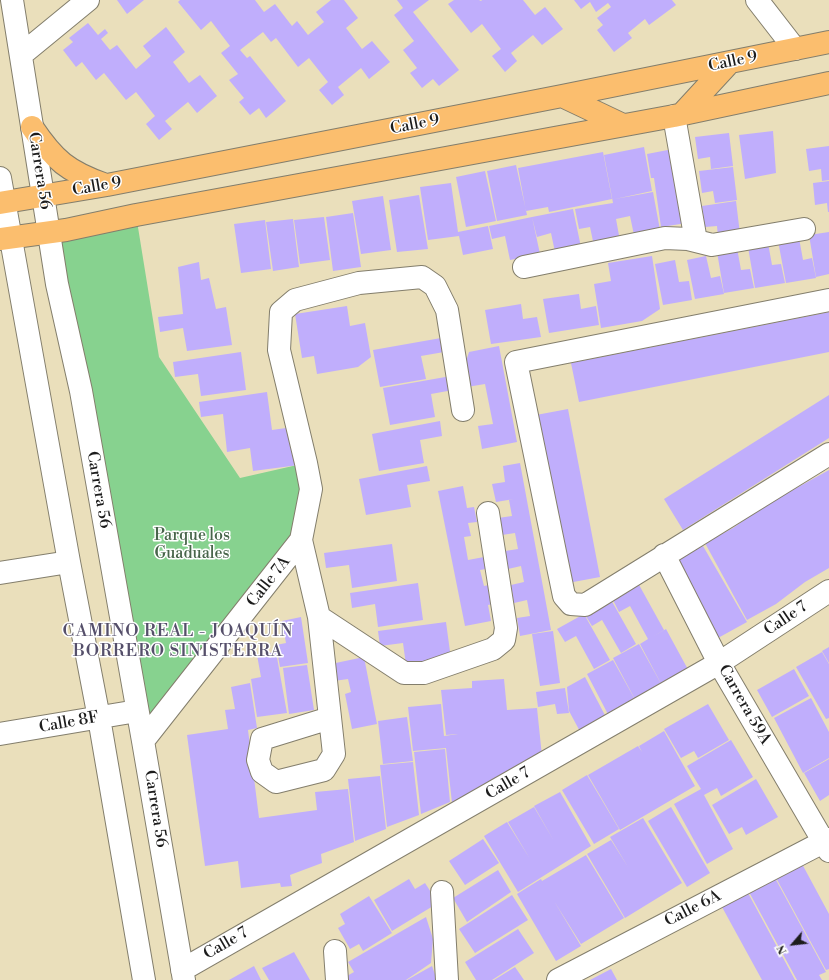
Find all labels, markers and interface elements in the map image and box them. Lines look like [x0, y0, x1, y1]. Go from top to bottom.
street label: Calle 9 [707, 47, 759, 77]
street label: Calle 9 [389, 111, 441, 139]
street label: Carrera 56 [23, 131, 55, 211]
street label: Calle 9 [71, 173, 123, 201]
street label: Carrera 56 [82, 450, 114, 530]
park label: Parque los Guaduales [154, 526, 230, 564]
street label: Calle 7A [243, 553, 295, 611]
street label: Calle 7 [761, 598, 811, 640]
district label: CAMINO REAL - JOAQUÍN BORRERO SINISTERRA [62, 622, 294, 662]
street label: Carrera 59A [713, 662, 775, 748]
street label: Calle 8F [38, 708, 100, 738]
street label: Calle 7 [482, 764, 534, 804]
street label: Carrera 56 [139, 769, 171, 849]
street label: Calle 6A [662, 887, 724, 931]
street label: Calle 7 [200, 924, 252, 964]
north arrow [773, 924, 813, 964]
text: N [774, 943, 791, 957]

